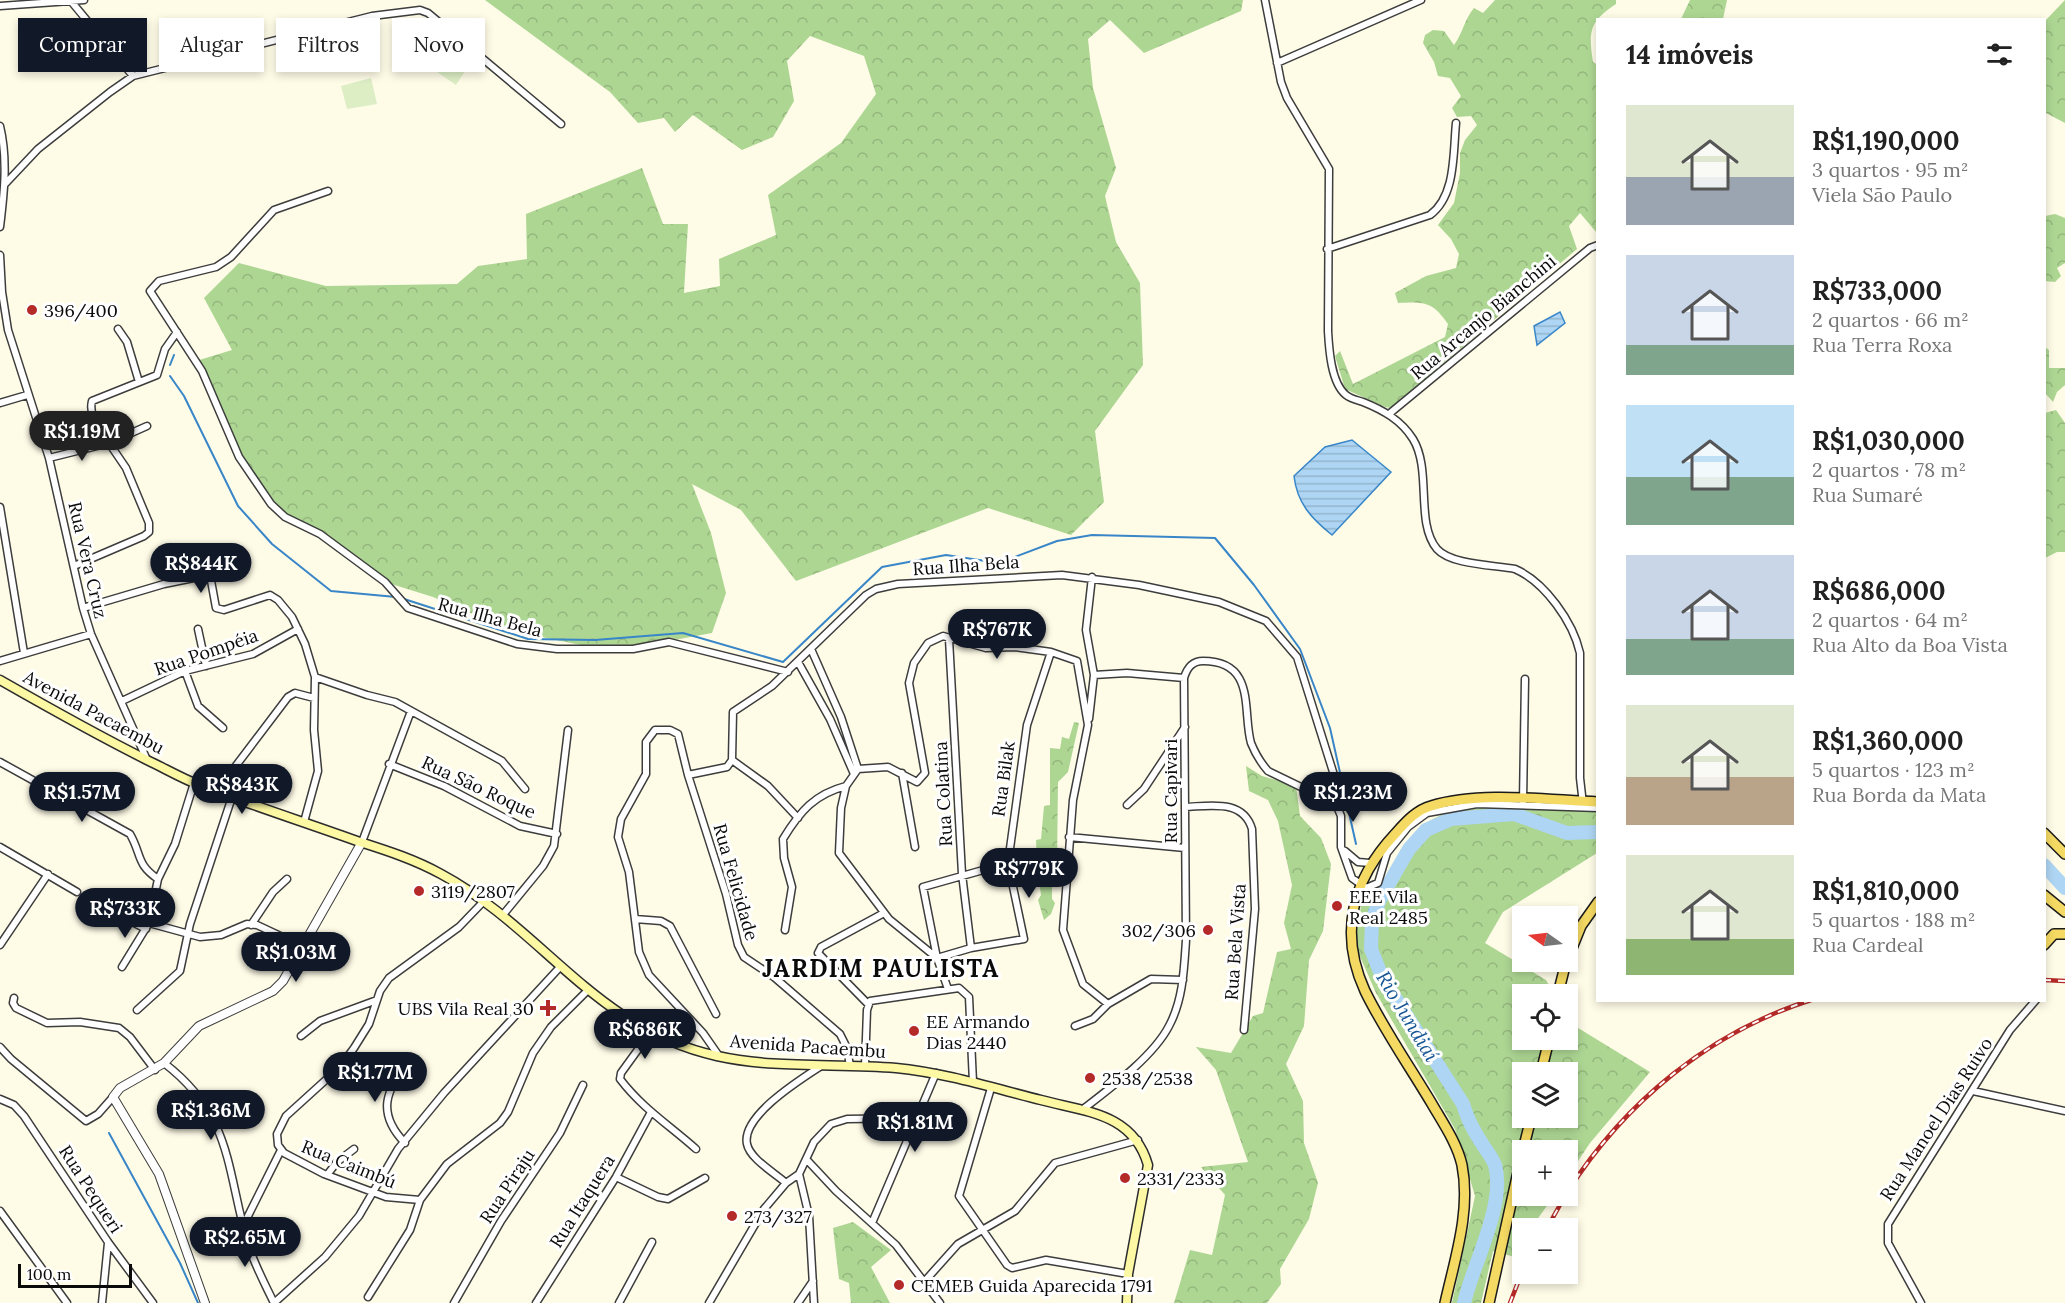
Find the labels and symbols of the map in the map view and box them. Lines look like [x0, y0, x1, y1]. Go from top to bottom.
street label: Rua Arcanjo Bianchini [1406, 250, 1560, 384]
place label: 396/400 [44, 299, 118, 322]
marker: 396/400 [25, 303, 39, 317]
pin: R$1.19M [27, 411, 137, 462]
street label: Rua Vera Cruz [63, 499, 113, 621]
pin: R$844K [152, 543, 250, 594]
street label: Rua Ilha Bela [912, 550, 1020, 580]
street label: Rua Ilha Bela [435, 592, 545, 642]
pin: R$767K [948, 609, 1046, 660]
street label: Rua Pompéia [151, 624, 261, 680]
street label: Avenida Pacaembu [19, 665, 169, 759]
street label: Rua Bilak [986, 739, 1020, 818]
street label: Rua Capivari [1159, 739, 1182, 843]
street label: Rua Colatina [929, 741, 957, 847]
street label: Rua São Roque [418, 750, 540, 824]
pin: R$843K [193, 764, 291, 815]
pin: R$1.57M [27, 772, 137, 823]
pin: R$1.23M [1298, 772, 1408, 823]
street label: Rua Felicidade [708, 821, 764, 943]
pin: R$779K [980, 848, 1078, 899]
place label: 3119/2807 [431, 880, 515, 903]
street label: Rua Bela Vista [1219, 883, 1251, 1001]
marker: 3119/2807 [412, 884, 426, 898]
place label: EEE Vila Real 2485 [1349, 885, 1428, 929]
pin: R$733K [76, 888, 174, 939]
marker: EEE Vila Real 2485 [1330, 899, 1344, 913]
north arrow [1512, 906, 1578, 972]
place label: 302/306 [1122, 919, 1196, 942]
marker: 302/306 [1201, 923, 1215, 937]
pin: R$1.03M [241, 932, 351, 983]
district label: JARDIM PAULISTA [762, 953, 1000, 984]
water label: Rio Jundiaí [1371, 966, 1445, 1066]
place label: UBS Vila Real 30 [398, 997, 534, 1020]
marker: UBS Vila Real 30 [539, 999, 557, 1017]
pin: R$686K [596, 1009, 694, 1060]
place label: EE Armando Dias 2440 [926, 1010, 1030, 1054]
marker: EE Armando Dias 2440 [907, 1024, 921, 1038]
street label: Avenida Pacaembu [728, 1029, 887, 1063]
street label: Rua Manoel Dias Ruivo [1875, 1033, 1997, 1205]
pin: R$1.77M [320, 1052, 430, 1103]
place label: 2538/2538 [1102, 1067, 1193, 1090]
marker: 2538/2538 [1083, 1071, 1097, 1085]
pin: R$1.36M [156, 1090, 266, 1141]
pin: R$1.81M [860, 1102, 970, 1153]
street label: Rua Caimbú [298, 1135, 400, 1194]
street label: Rua Pequeri [54, 1141, 128, 1237]
street label: Rua Piraju [474, 1144, 540, 1228]
street label: Rua Itaquera [544, 1150, 620, 1252]
place label: 2331/2333 [1137, 1167, 1225, 1190]
marker: 2331/2333 [1118, 1171, 1132, 1185]
place label: 273/327 [744, 1205, 812, 1228]
marker: 273/327 [725, 1209, 739, 1223]
pin: R$2.65M [190, 1217, 300, 1268]
scale bar [18, 1261, 132, 1288]
place label: CEMEB Guida Aparecida 1791 [911, 1274, 1153, 1297]
marker: CEMEB Guida Aparecida 1791 [892, 1278, 906, 1292]

